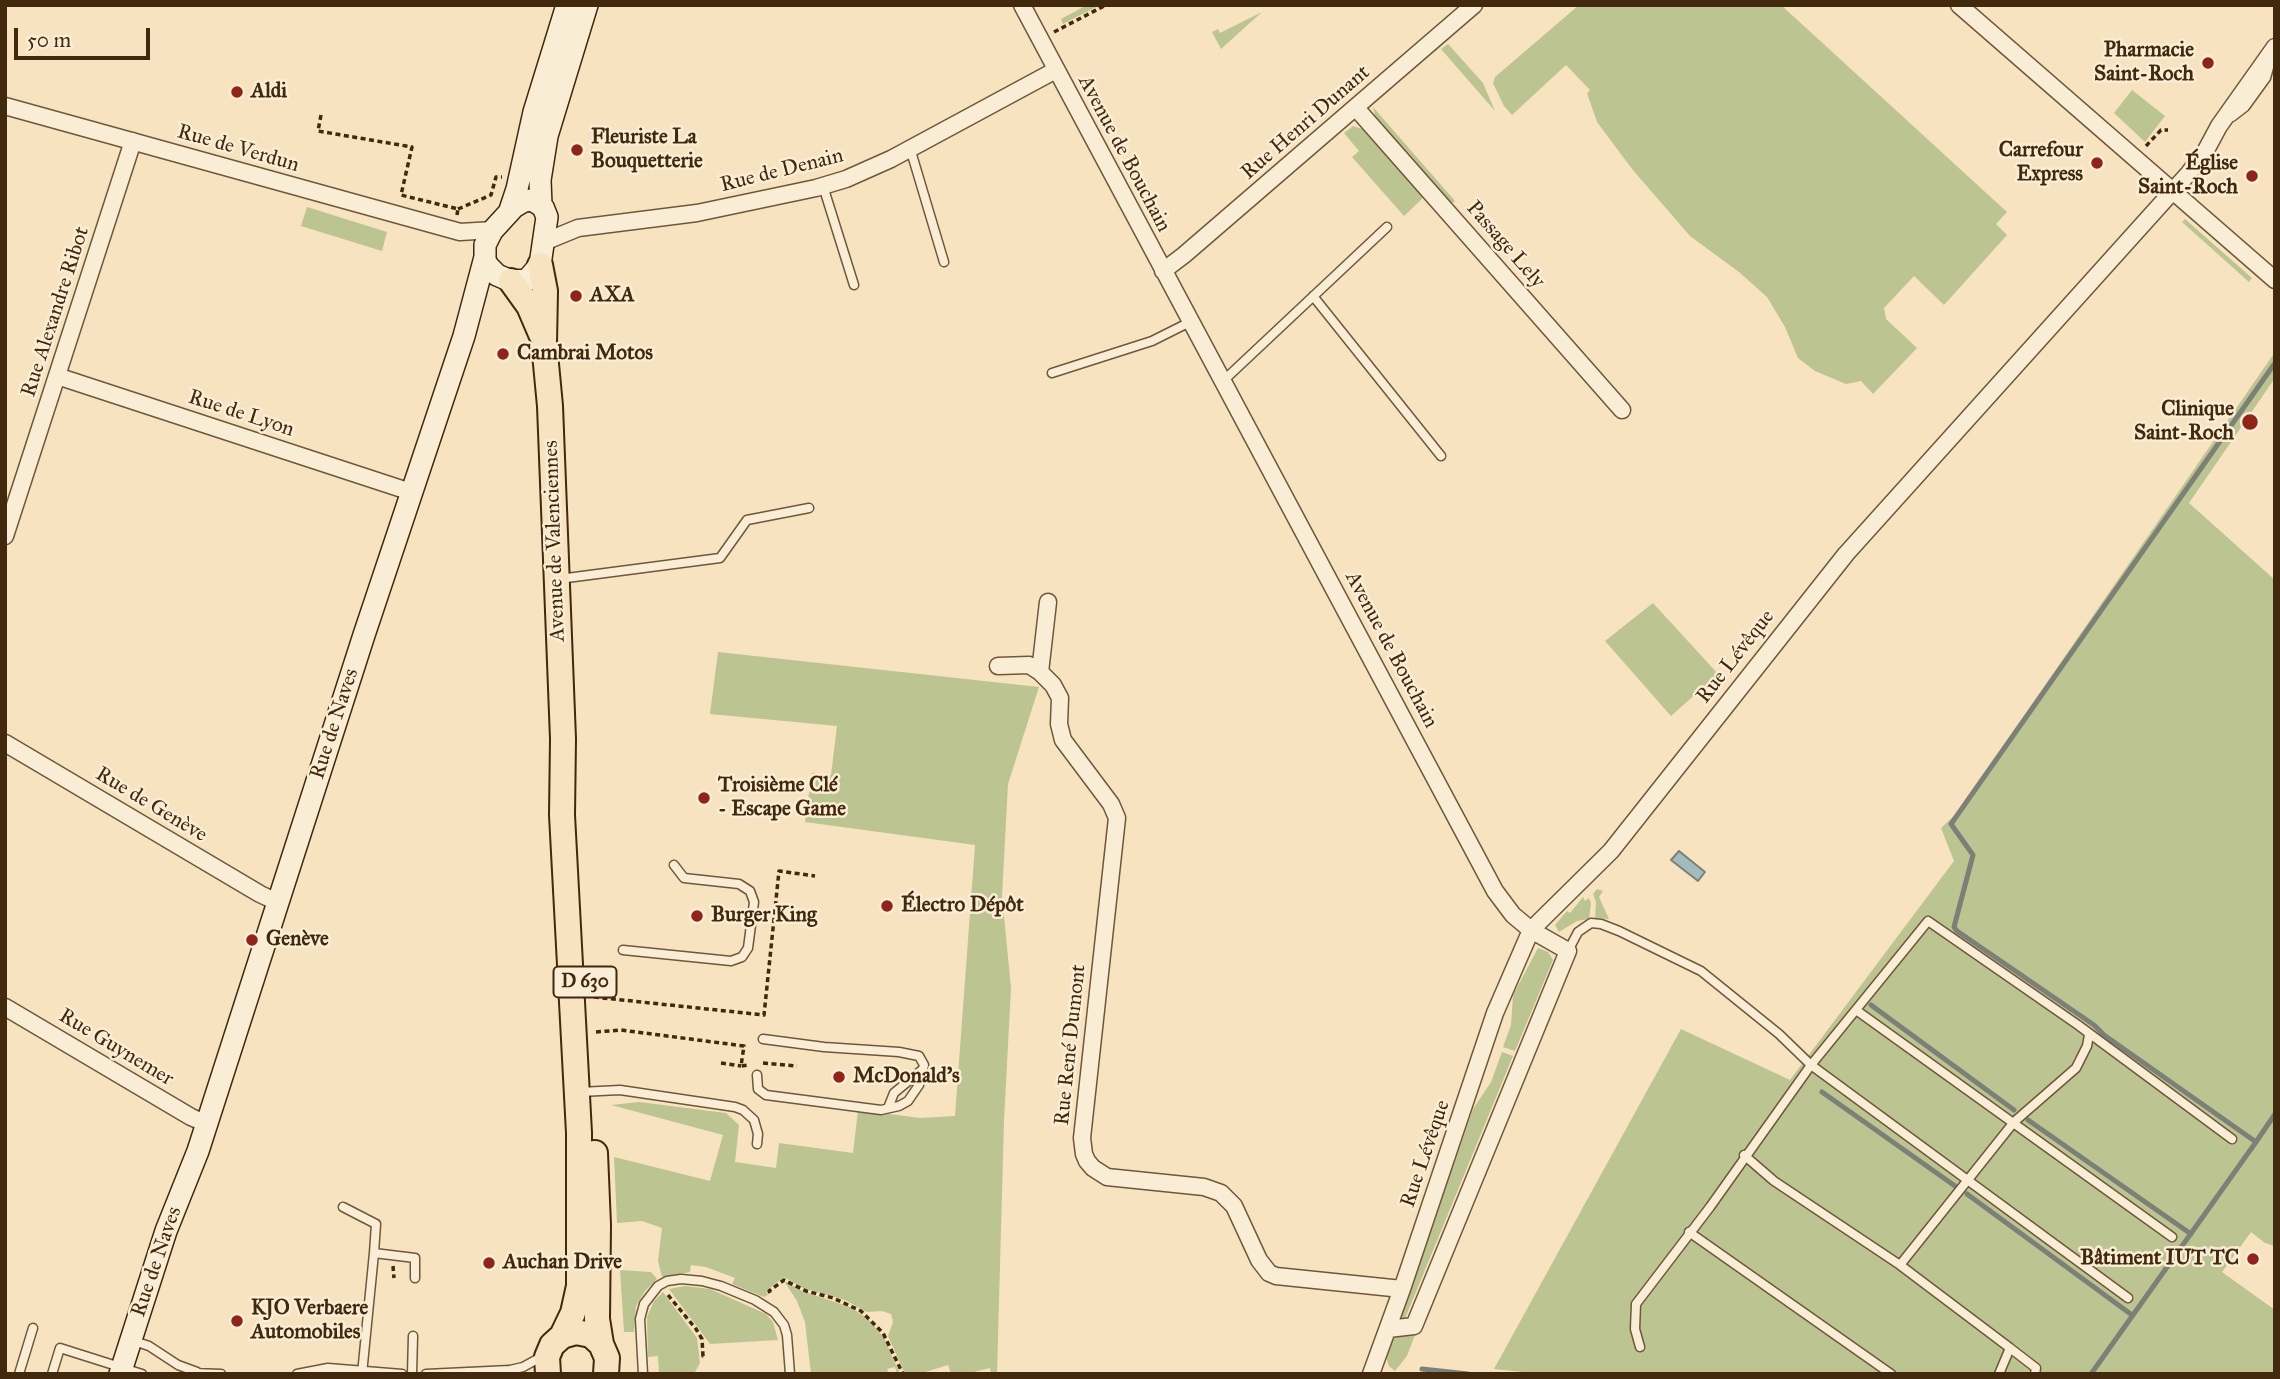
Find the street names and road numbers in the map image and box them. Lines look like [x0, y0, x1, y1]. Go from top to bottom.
street label: Rue Henri Dunant [1237, 60, 1375, 186]
street label: Avenue de Bouchain [1072, 71, 1176, 237]
street label: Rue de Verdun [174, 120, 302, 178]
street label: Rue de Denain [718, 144, 846, 198]
street label: Passage Lely [1460, 196, 1550, 294]
street label: Rue Alexandre Ribot [17, 224, 95, 400]
street label: Rue de Lyon [185, 385, 297, 443]
street label: Avenue de Valenciennes [539, 440, 571, 642]
street label: Avenue de Bouchain [1339, 567, 1443, 733]
street label: Rue Lévêque [1692, 605, 1780, 709]
street label: Rue de Naves [305, 665, 365, 783]
street label: Rue de Genève [91, 762, 211, 848]
street label: Rue René Dumont [1050, 963, 1092, 1127]
road number: D 630 [554, 966, 616, 998]
street label: Rue Guynemer [54, 1004, 178, 1092]
street label: Rue Lévêque [1396, 1097, 1456, 1211]
street label: Rue de Naves [126, 1203, 188, 1321]

